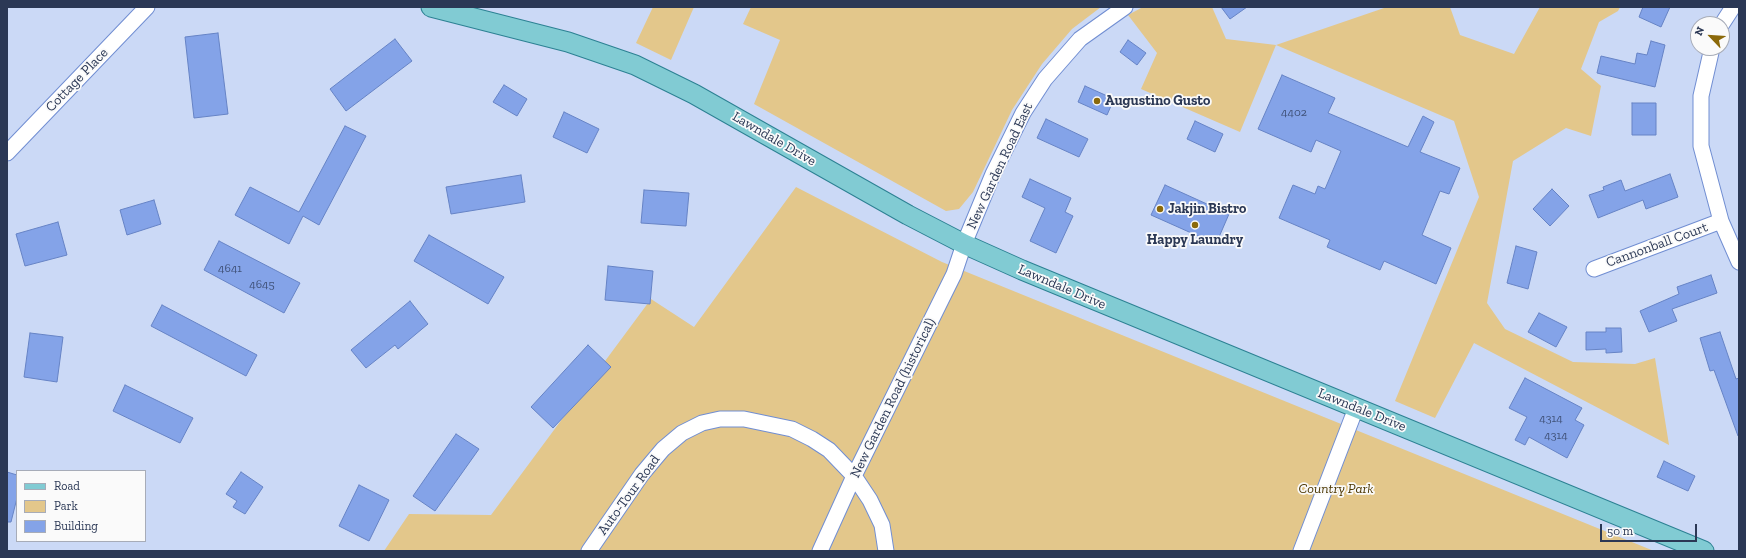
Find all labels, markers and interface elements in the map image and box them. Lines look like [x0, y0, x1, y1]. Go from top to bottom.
north arrow [1690, 16, 1730, 56]
text: N [1692, 25, 1707, 38]
street label: Cottage Place [42, 45, 112, 115]
place label: Augustino Gusto [1105, 93, 1210, 109]
marker: Augustino Gusto [1092, 96, 1102, 106]
street label: New Garden Road East [963, 100, 1037, 232]
house number: 4402 [1281, 106, 1307, 120]
street label: Lawndale Drive [729, 108, 819, 170]
place label: Jakjin Bistro [1168, 201, 1246, 217]
marker: Jakjin Bistro [1155, 204, 1165, 214]
street label: Cannonball Court [1604, 219, 1710, 271]
marker: Happy Laundry [1190, 220, 1200, 230]
place label: Happy Laundry [1147, 232, 1243, 248]
street label: Lawndale Drive [1016, 261, 1108, 313]
house number: 4641 [218, 262, 242, 276]
house number: 4645 [249, 278, 275, 292]
street label: New Garden Road (historical) [847, 315, 939, 481]
street label: Lawndale Drive [1315, 385, 1409, 435]
house number: 4314 [1539, 412, 1563, 426]
house number: 4314 [1544, 429, 1568, 443]
street label: Auto-Tour Road [594, 452, 664, 538]
legend [16, 470, 146, 542]
text: Road [54, 479, 80, 493]
park label: Country Park [1298, 481, 1374, 497]
text: Park [54, 499, 78, 513]
scale bar [1602, 516, 1699, 542]
text: Building [54, 519, 98, 533]
text: 50 m [1607, 524, 1633, 538]

